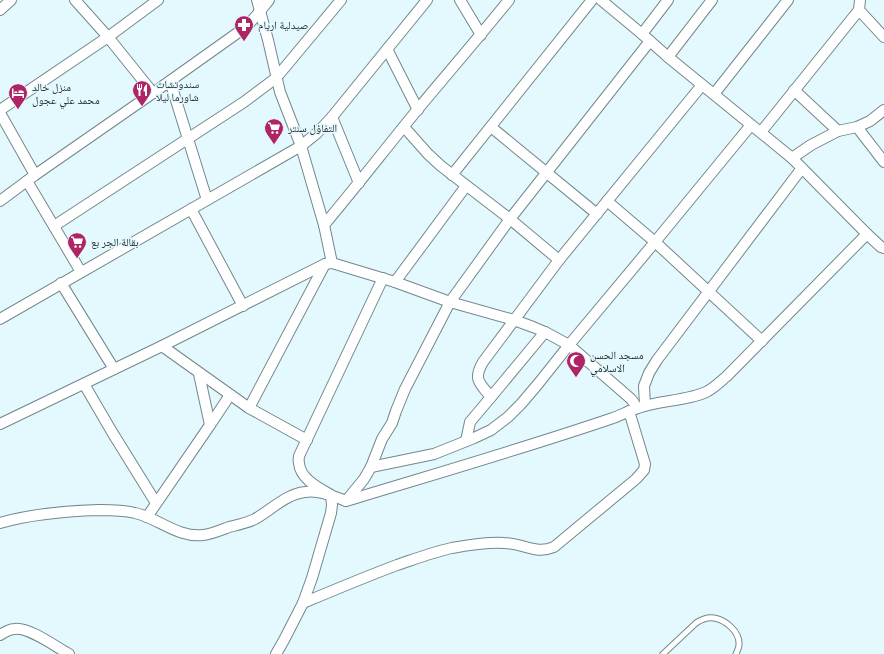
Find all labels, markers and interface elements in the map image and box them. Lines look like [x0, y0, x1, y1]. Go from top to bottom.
pharmacy icon: صيدلية اريام [233, 14, 255, 42]
place label: صيدلية اريام [258, 18, 308, 32]
place label: سندوتشات شاورما ليلا [156, 77, 199, 104]
restaurant icon: سندوتشات شاورما ليلا [131, 79, 153, 107]
place label: منزل خالد محمد علي عجول [32, 80, 100, 109]
hotel icon: منزل خالد محمد علي عجول [7, 82, 29, 110]
supermarket icon: التفاؤل سنتر [263, 117, 285, 145]
place label: التفاؤل سنتر [287, 121, 337, 135]
supermarket icon: بقالة الجر بع [66, 231, 88, 259]
place label: بقالة الجر بع [91, 235, 139, 249]
place label: مسجد الحسن الاسلامي [590, 348, 643, 377]
mosque icon: مسجد الحسن الاسلامي [565, 350, 587, 378]

